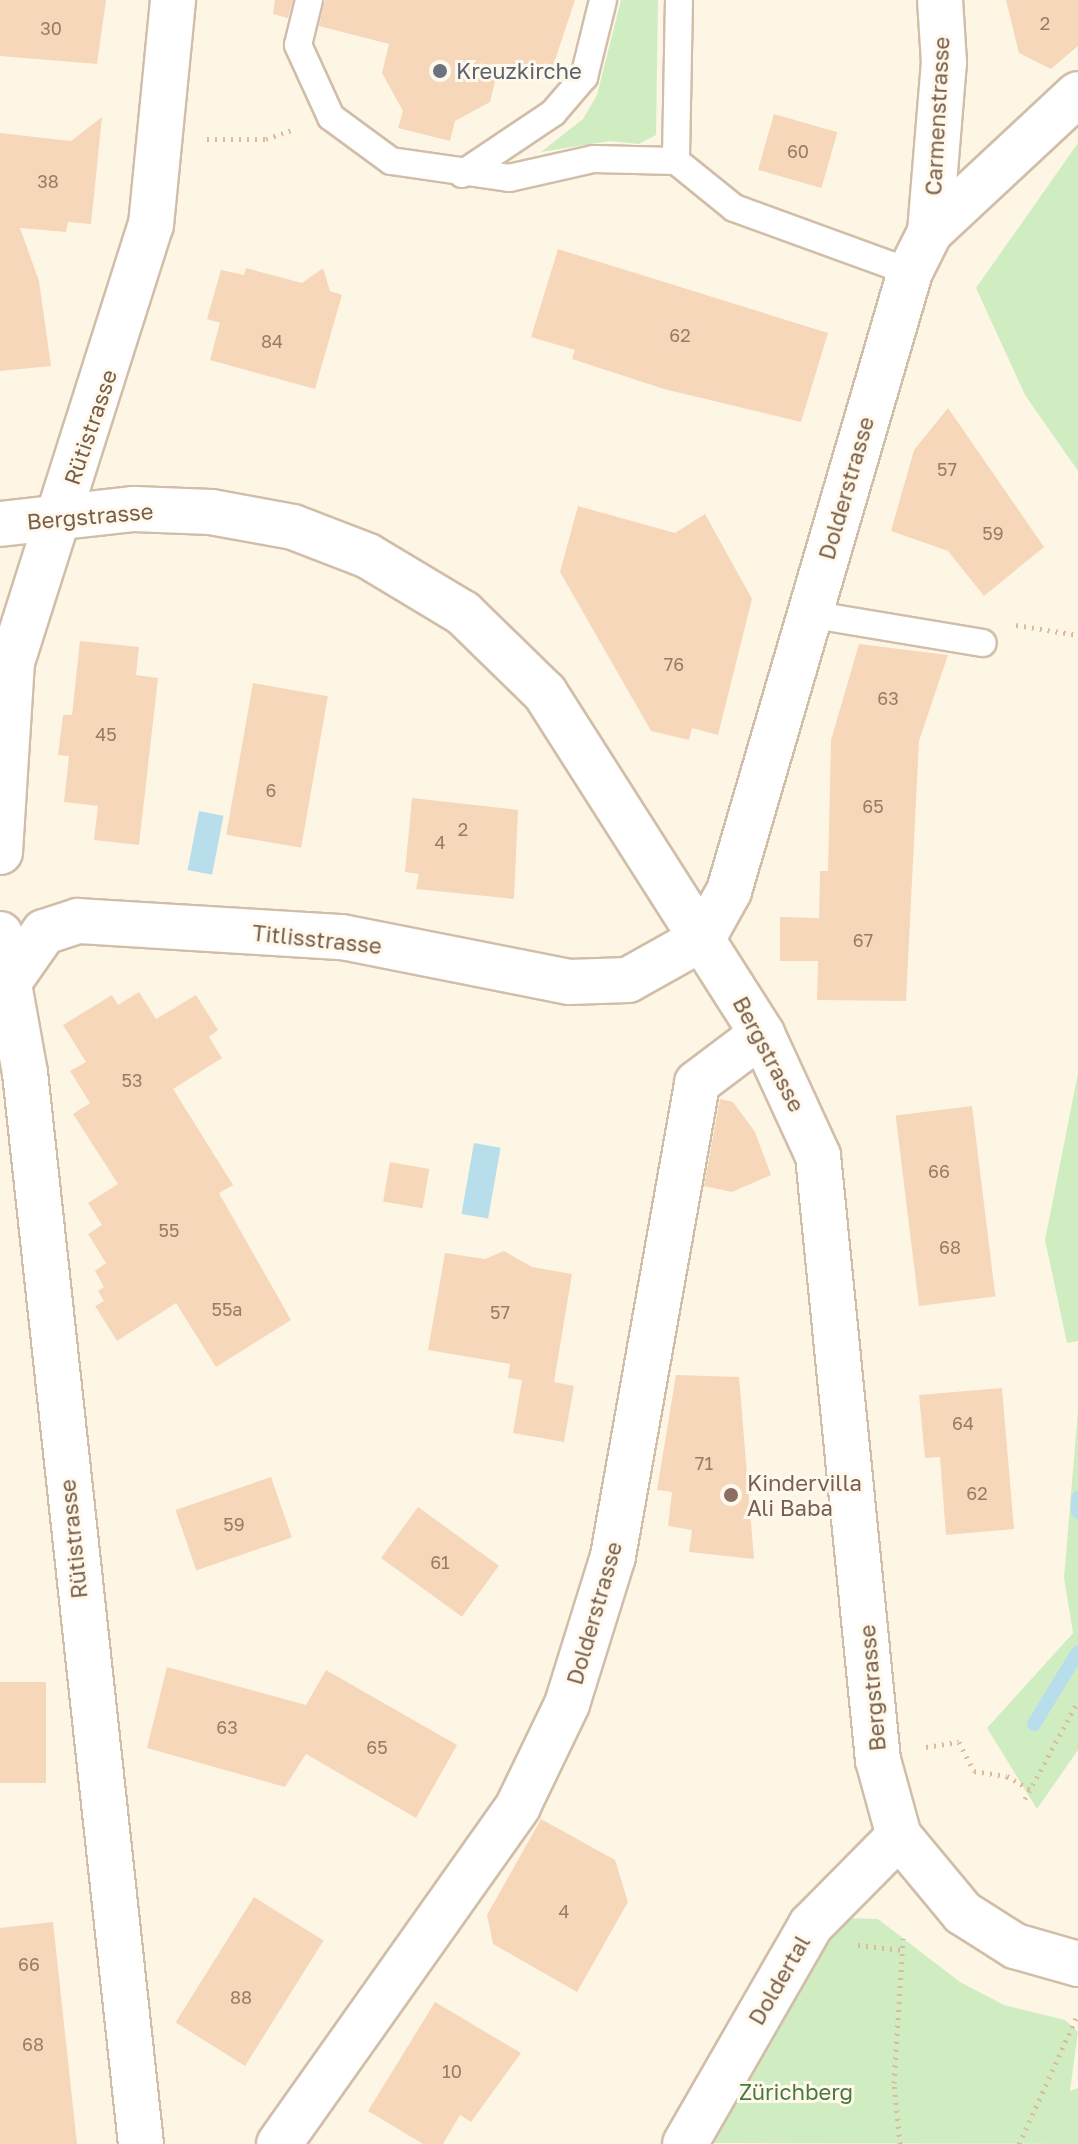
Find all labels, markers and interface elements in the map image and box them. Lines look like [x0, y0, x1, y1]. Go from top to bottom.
house number: 2 [1040, 12, 1050, 34]
house number: 30 [40, 17, 62, 39]
street label: Carmenstrasse [920, 36, 954, 196]
place label: Kreuzkirche [456, 58, 582, 84]
marker: Kreuzkirche [431, 62, 449, 80]
house number: 60 [787, 140, 809, 162]
house number: 38 [37, 170, 59, 192]
house number: 62 [669, 324, 691, 346]
house number: 84 [261, 330, 283, 352]
street label: Rütistrasse [58, 366, 122, 488]
street label: Dolderstrasse [813, 413, 879, 563]
house number: 57 [937, 458, 957, 480]
street label: Bergstrasse [26, 497, 154, 535]
house number: 59 [982, 522, 1004, 544]
house number: 76 [664, 653, 684, 675]
house number: 63 [877, 687, 899, 709]
house number: 45 [95, 723, 117, 745]
house number: 6 [266, 779, 276, 801]
house number: 65 [862, 795, 884, 817]
house number: 2 [458, 818, 468, 840]
house number: 4 [435, 831, 445, 853]
street label: Titlisstrasse [251, 919, 383, 959]
house number: 67 [853, 929, 873, 951]
street label: Bergstrasse [728, 992, 810, 1116]
house number: 53 [122, 1069, 142, 1091]
house number: 66 [928, 1160, 950, 1182]
house number: 55 [159, 1219, 179, 1241]
house number: 68 [939, 1236, 961, 1258]
house number: 55a [211, 1298, 243, 1320]
house number: 57 [490, 1301, 510, 1323]
house number: 64 [952, 1412, 974, 1434]
house number: 71 [695, 1452, 713, 1474]
place label: Kindervilla Ali Baba [747, 1469, 862, 1520]
street label: Rütistrasse [54, 1478, 92, 1600]
house number: 62 [966, 1482, 988, 1504]
marker: Kindervilla Ali Baba [722, 1486, 740, 1504]
house number: 59 [223, 1513, 245, 1535]
street label: Dolderstrasse [561, 1538, 627, 1688]
house number: 61 [430, 1551, 450, 1573]
street label: Bergstrasse [853, 1624, 891, 1752]
house number: 63 [216, 1716, 238, 1738]
house number: 65 [366, 1736, 388, 1758]
house number: 4 [559, 1900, 569, 1922]
street label: Doldertal [743, 1931, 815, 2029]
house number: 66 [18, 1953, 40, 1975]
house number: 88 [230, 1986, 252, 2008]
house number: 68 [22, 2033, 44, 2055]
house number: 10 [442, 2060, 462, 2082]
park label: Zürichberg [739, 2079, 853, 2105]

